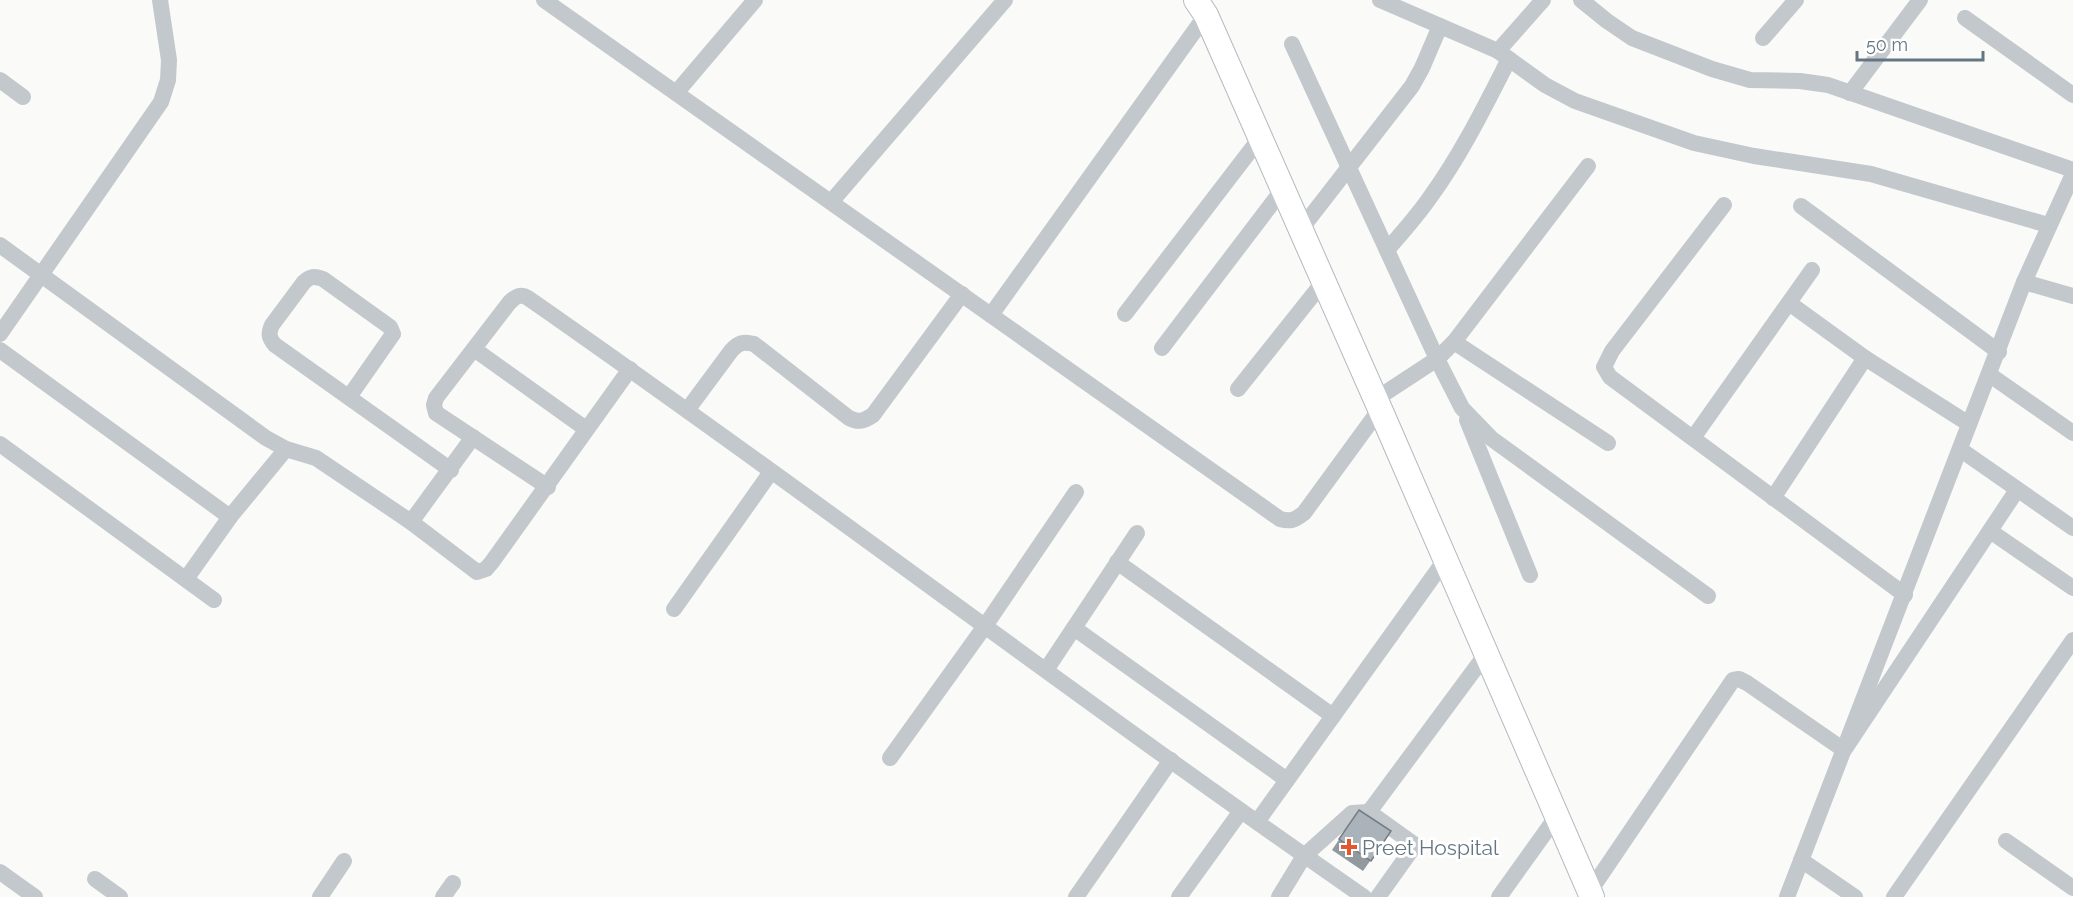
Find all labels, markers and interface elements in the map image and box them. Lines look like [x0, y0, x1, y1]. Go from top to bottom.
scale bar [1857, 24, 1983, 62]
text: 50 m [1866, 34, 1908, 55]
place label: Preet Hospital [1362, 835, 1499, 860]
marker: Preet Hospital [1340, 838, 1358, 856]

